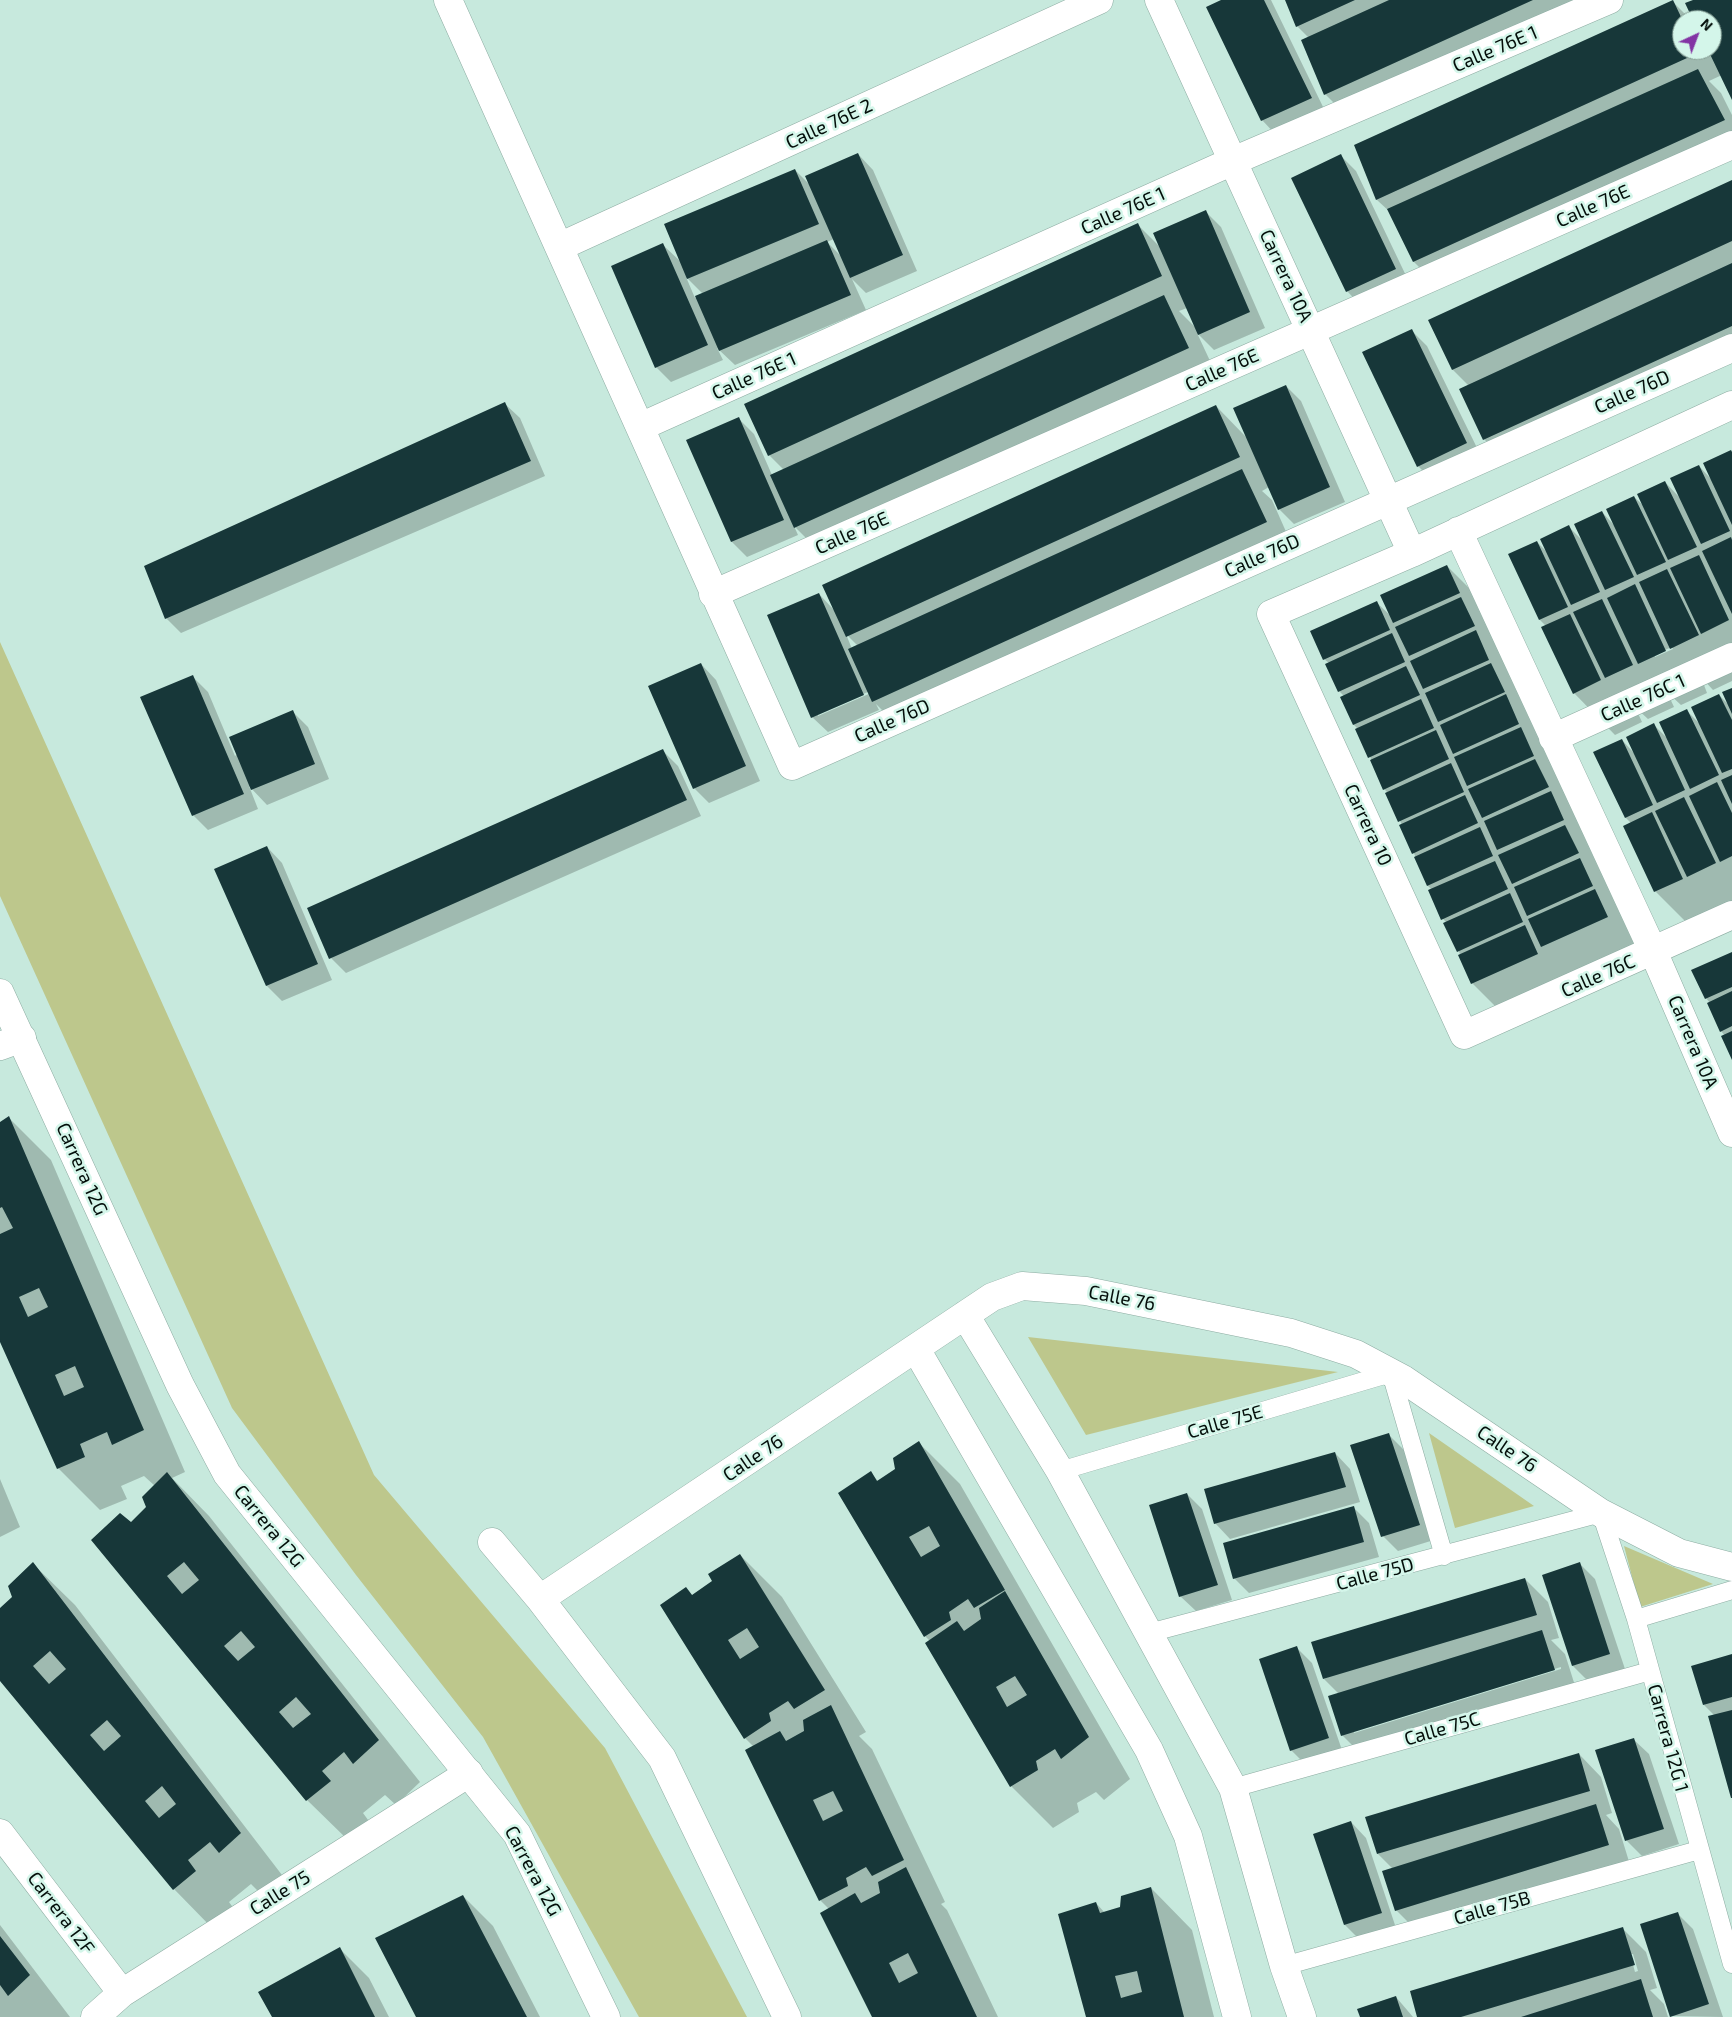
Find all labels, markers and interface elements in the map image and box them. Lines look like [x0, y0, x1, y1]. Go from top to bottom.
north arrow [1672, 10, 1722, 60]
text: N [1697, 15, 1716, 34]
street label: Calle 76E 1 [1449, 21, 1541, 77]
street label: Calle 76E 2 [782, 94, 876, 154]
street label: Calle 76E [1553, 180, 1633, 232]
street label: Calle 76E 1 [1077, 182, 1169, 240]
street label: Carrera 10A [1255, 226, 1317, 326]
street label: Calle 76E [1182, 344, 1262, 396]
street label: Calle 76E 1 [708, 347, 800, 405]
street label: Calle 76D [1591, 365, 1673, 419]
street label: Calle 76E [812, 507, 892, 559]
street label: Calle 76D [1221, 529, 1303, 583]
street label: Calle 76C 1 [1597, 669, 1689, 727]
street label: Calle 76D [851, 694, 933, 748]
street label: Carrera 10 [1339, 780, 1397, 870]
street label: Calle 76C [1558, 950, 1638, 1002]
street label: Carrera 10A [1663, 992, 1723, 1092]
street label: Carrera 12G [51, 1119, 113, 1219]
street label: Calle 76 [1087, 1280, 1157, 1316]
street label: Calle 75E [1185, 1400, 1265, 1444]
street label: Calle 76 [1473, 1421, 1541, 1477]
street label: Calle 76 [719, 1430, 787, 1486]
street label: Carrera 12G [229, 1480, 309, 1572]
street label: Calle 75D [1334, 1553, 1416, 1595]
street label: Carrera 12G 1 [1643, 1682, 1693, 1794]
street label: Calle 75C [1401, 1707, 1483, 1751]
street label: Carrera 12G [500, 1822, 566, 1920]
street label: Calle 75 [246, 1866, 314, 1920]
street label: Carrera 12F [23, 1867, 99, 1959]
street label: Calle 75B [1451, 1886, 1533, 1930]

